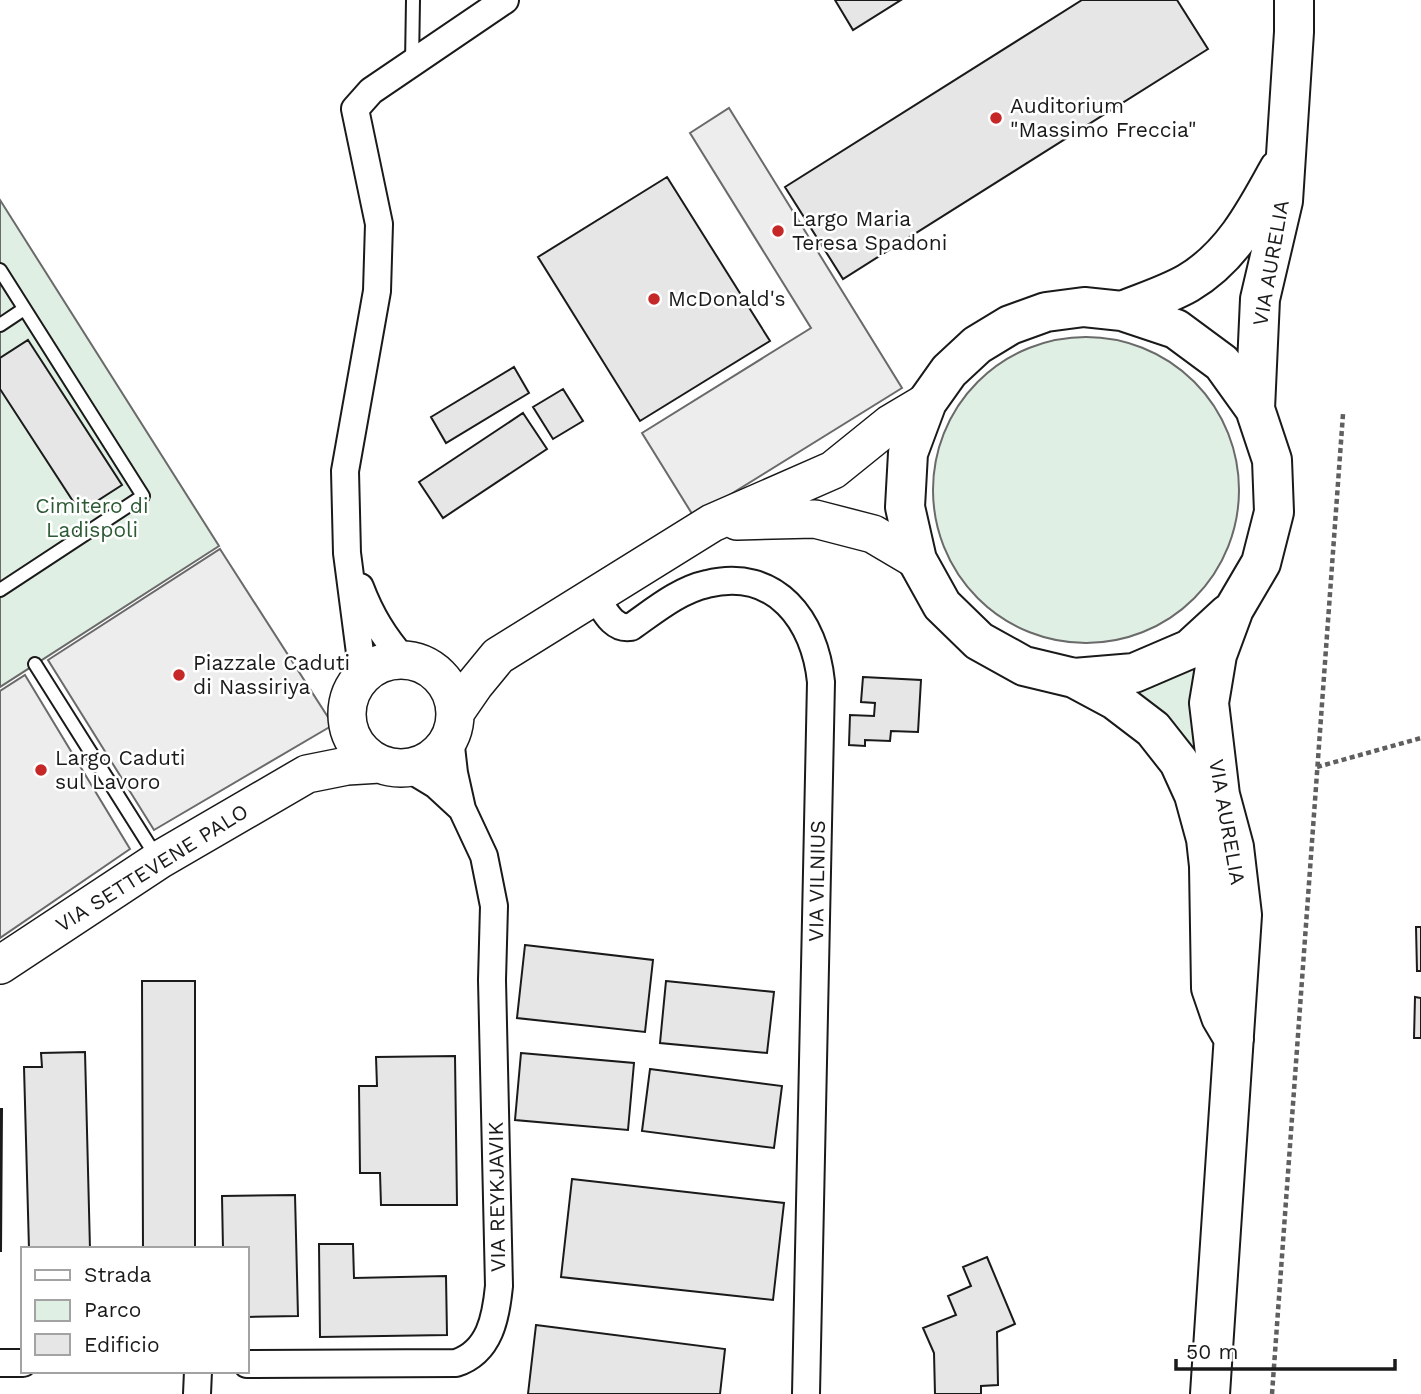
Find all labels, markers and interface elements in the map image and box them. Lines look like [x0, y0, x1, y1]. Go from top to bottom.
place label: Auditorium "Massimo Freccia" [1010, 93, 1196, 142]
marker: Auditorium "Massimo Freccia" [988, 110, 1004, 126]
street label: VIA AURELIA [1247, 198, 1294, 328]
place label: Largo Maria Teresa Spadoni [792, 206, 947, 255]
marker: Largo Maria Teresa Spadoni [770, 223, 786, 239]
place label: McDonald's [668, 286, 785, 311]
marker: McDonald's [646, 291, 662, 307]
park label: Cimitero di Ladispoli [35, 493, 149, 542]
place label: Piazzale Caduti di Nassiriya [193, 650, 350, 699]
marker: Piazzale Caduti di Nassiriya [171, 667, 187, 683]
place label: Largo Caduti sul Lavoro [55, 745, 185, 794]
street label: VIA AURELIA [1204, 757, 1251, 887]
marker: Largo Caduti sul Lavoro [33, 762, 49, 778]
street label: VIA SETTEVENE PALO [51, 798, 253, 937]
street label: VIA VILNIUS [803, 820, 830, 942]
street label: VIA REYKJAVIK [483, 1121, 510, 1272]
legend [21, 1247, 248, 1373]
text: Strada [84, 1262, 152, 1287]
text: Parco [84, 1297, 141, 1322]
scale bar [1176, 1328, 1395, 1372]
text: Edificio [84, 1332, 160, 1357]
text: 50 m [1186, 1339, 1238, 1364]

